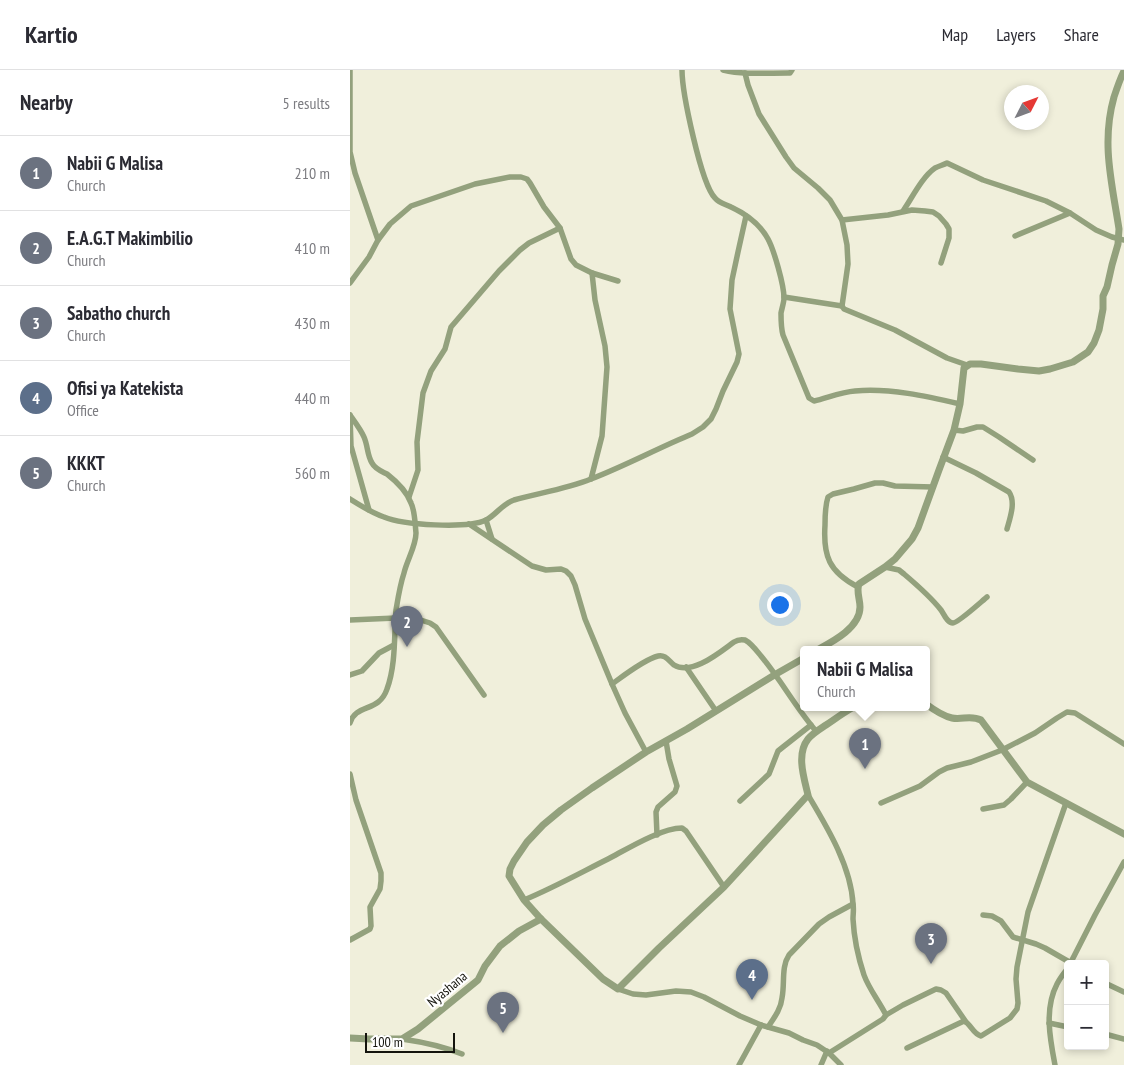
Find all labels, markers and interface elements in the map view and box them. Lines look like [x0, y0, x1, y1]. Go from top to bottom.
text: Kartio [25, 19, 78, 50]
text: Map [942, 23, 968, 46]
text: Layers [996, 23, 1036, 46]
text: Share [1064, 23, 1099, 46]
north arrow [1004, 85, 1049, 130]
text: Nearby [20, 89, 73, 116]
text: 5 results [283, 93, 330, 113]
text: Nabii G Malisa [67, 151, 163, 175]
text: 1 [32, 163, 40, 183]
text: 210 m [295, 163, 330, 183]
text: Church [67, 175, 105, 195]
text: E.A.G.T Makimbilio [67, 226, 193, 250]
text: 2 [32, 238, 40, 258]
text: 410 m [295, 238, 330, 258]
text: Church [67, 250, 105, 270]
text: Sabatho church [67, 301, 170, 325]
text: 3 [32, 313, 40, 333]
text: 430 m [295, 313, 330, 333]
text: Church [67, 325, 105, 345]
text: Ofisi ya Katekista [67, 376, 183, 400]
text: 4 [32, 388, 40, 408]
text: 440 m [295, 388, 330, 408]
text: Office [67, 400, 99, 420]
text: KKKT [67, 451, 105, 475]
text: 5 [32, 463, 40, 483]
text: 560 m [295, 463, 330, 483]
text: Church [67, 475, 105, 495]
your location [767, 592, 793, 618]
pin: 2 [391, 606, 423, 647]
popup [800, 646, 930, 711]
text: Nabii G Malisa [817, 657, 913, 681]
text: Church [817, 681, 855, 701]
pin: 1 [849, 728, 881, 769]
pin: 3 [915, 923, 947, 964]
pin: 4 [736, 959, 768, 1000]
map controls [1064, 960, 1109, 1050]
button: + [1064, 960, 1109, 1005]
street label: Nyashana [423, 967, 471, 1011]
pin: 5 [487, 992, 519, 1033]
button: − [1064, 1005, 1109, 1050]
scale bar [365, 1030, 455, 1053]
text: 100 m [372, 1033, 403, 1051]

